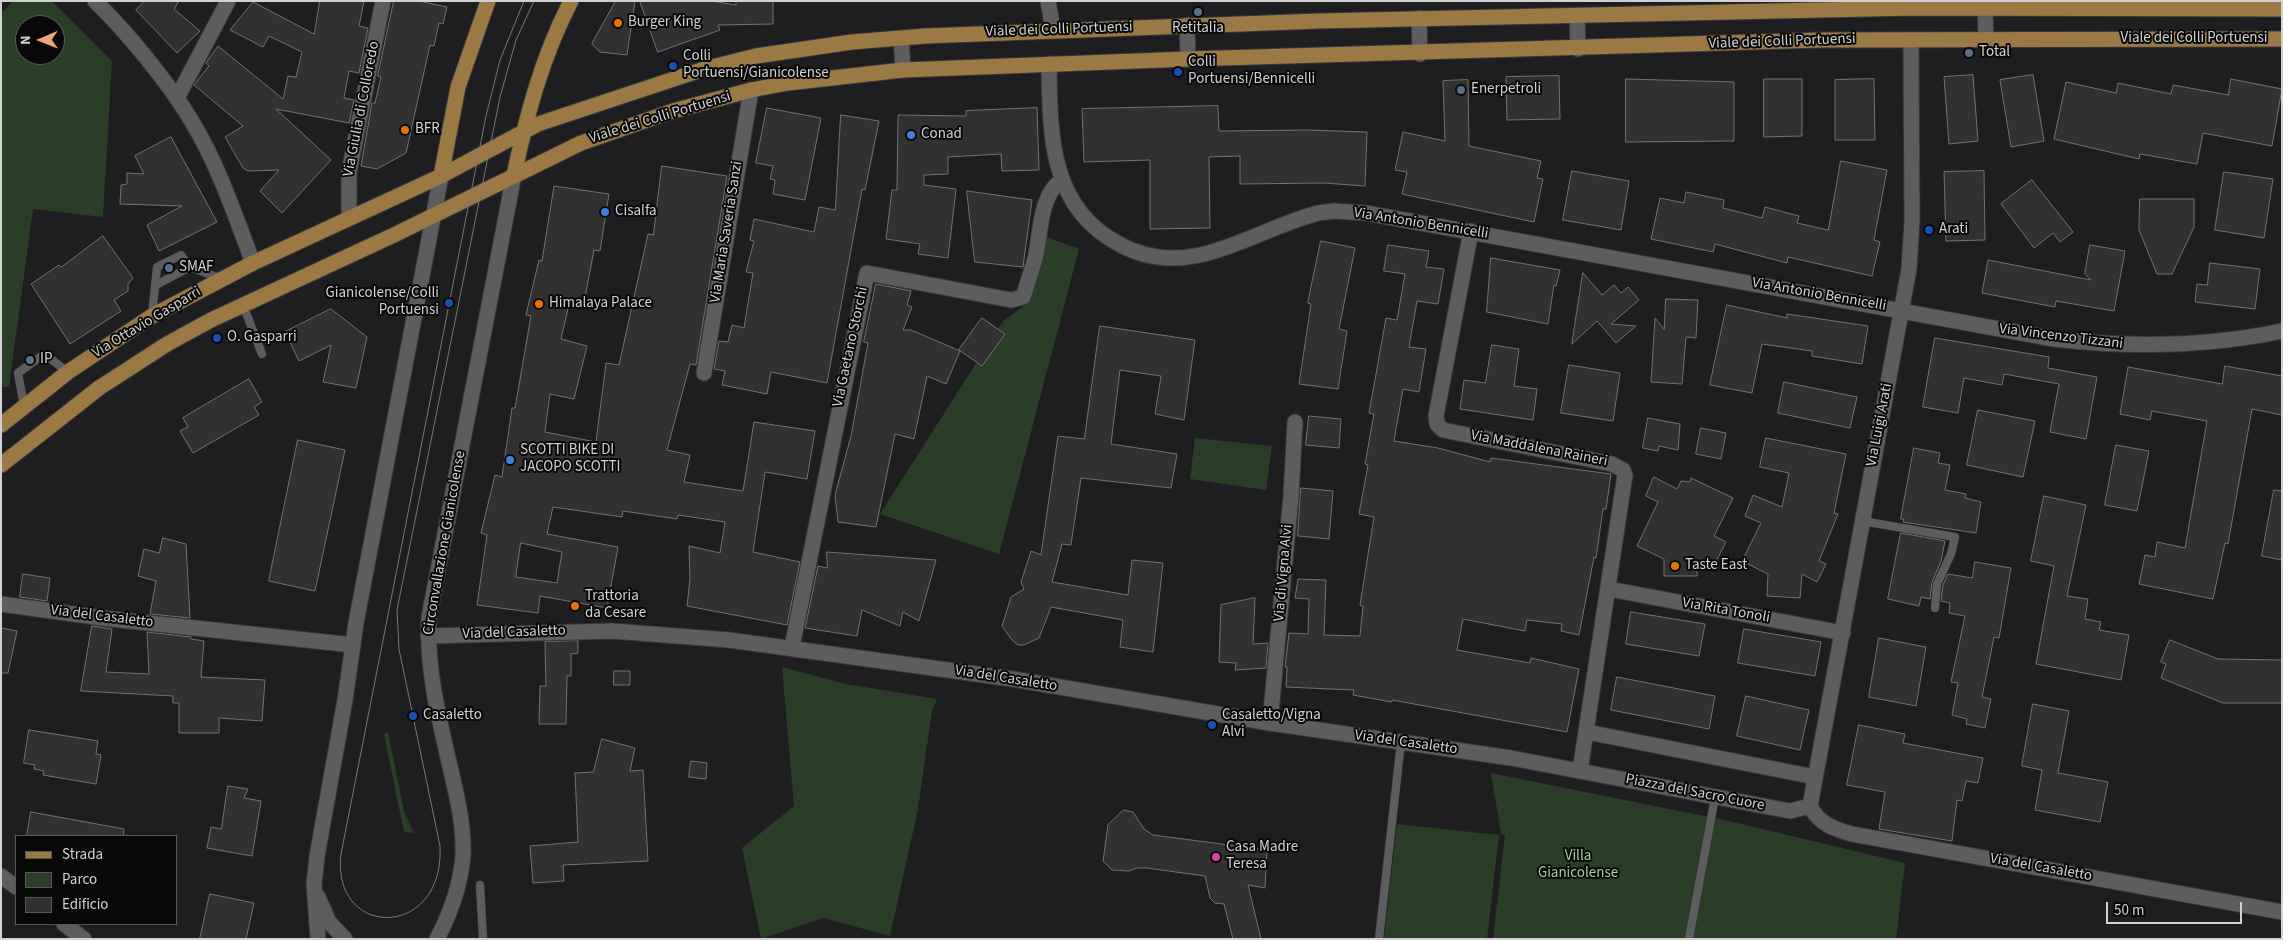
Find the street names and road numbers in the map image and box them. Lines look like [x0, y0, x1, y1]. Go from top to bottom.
street label: Viale dei Colli Portuensi [985, 18, 1133, 42]
street label: Viale dei Colli Portuensi [1708, 30, 1856, 54]
street label: Viale dei Colli Portuensi [2120, 30, 2268, 48]
street label: Via Giulia di Colloredo [340, 40, 384, 178]
street label: Viale dei Colli Portuensi [587, 88, 733, 148]
street label: Via Maria Saveria Sanzi [707, 160, 747, 304]
street label: Via Antonio Bennicelli [1352, 204, 1490, 244]
street label: Via Antonio Bennicelli [1750, 274, 1888, 316]
street label: Via Ottavio Gasparri [89, 283, 205, 363]
street label: Via Gaetano Storchi [830, 285, 872, 409]
street label: Via Vincenzo Tizzani [1998, 320, 2124, 354]
street label: Via Luigi Arati [1863, 382, 1897, 468]
street label: Via Maddalena Raineri [1469, 427, 1609, 471]
street label: Circonvallazione Gianicolense [420, 449, 470, 637]
street label: Via di Vigna Alvi [1271, 524, 1297, 622]
street label: Via Rita Tonoli [1681, 594, 1771, 628]
street label: Via del Casaletto [50, 602, 154, 632]
street label: Via del Casaletto [462, 622, 566, 644]
street label: Via del Casaletto [954, 662, 1058, 696]
street label: Via del Casaletto [1354, 727, 1458, 759]
street label: Piazza del Sacro Cuore [1624, 771, 1766, 815]
street label: Via del Casaletto [1989, 850, 2093, 886]

